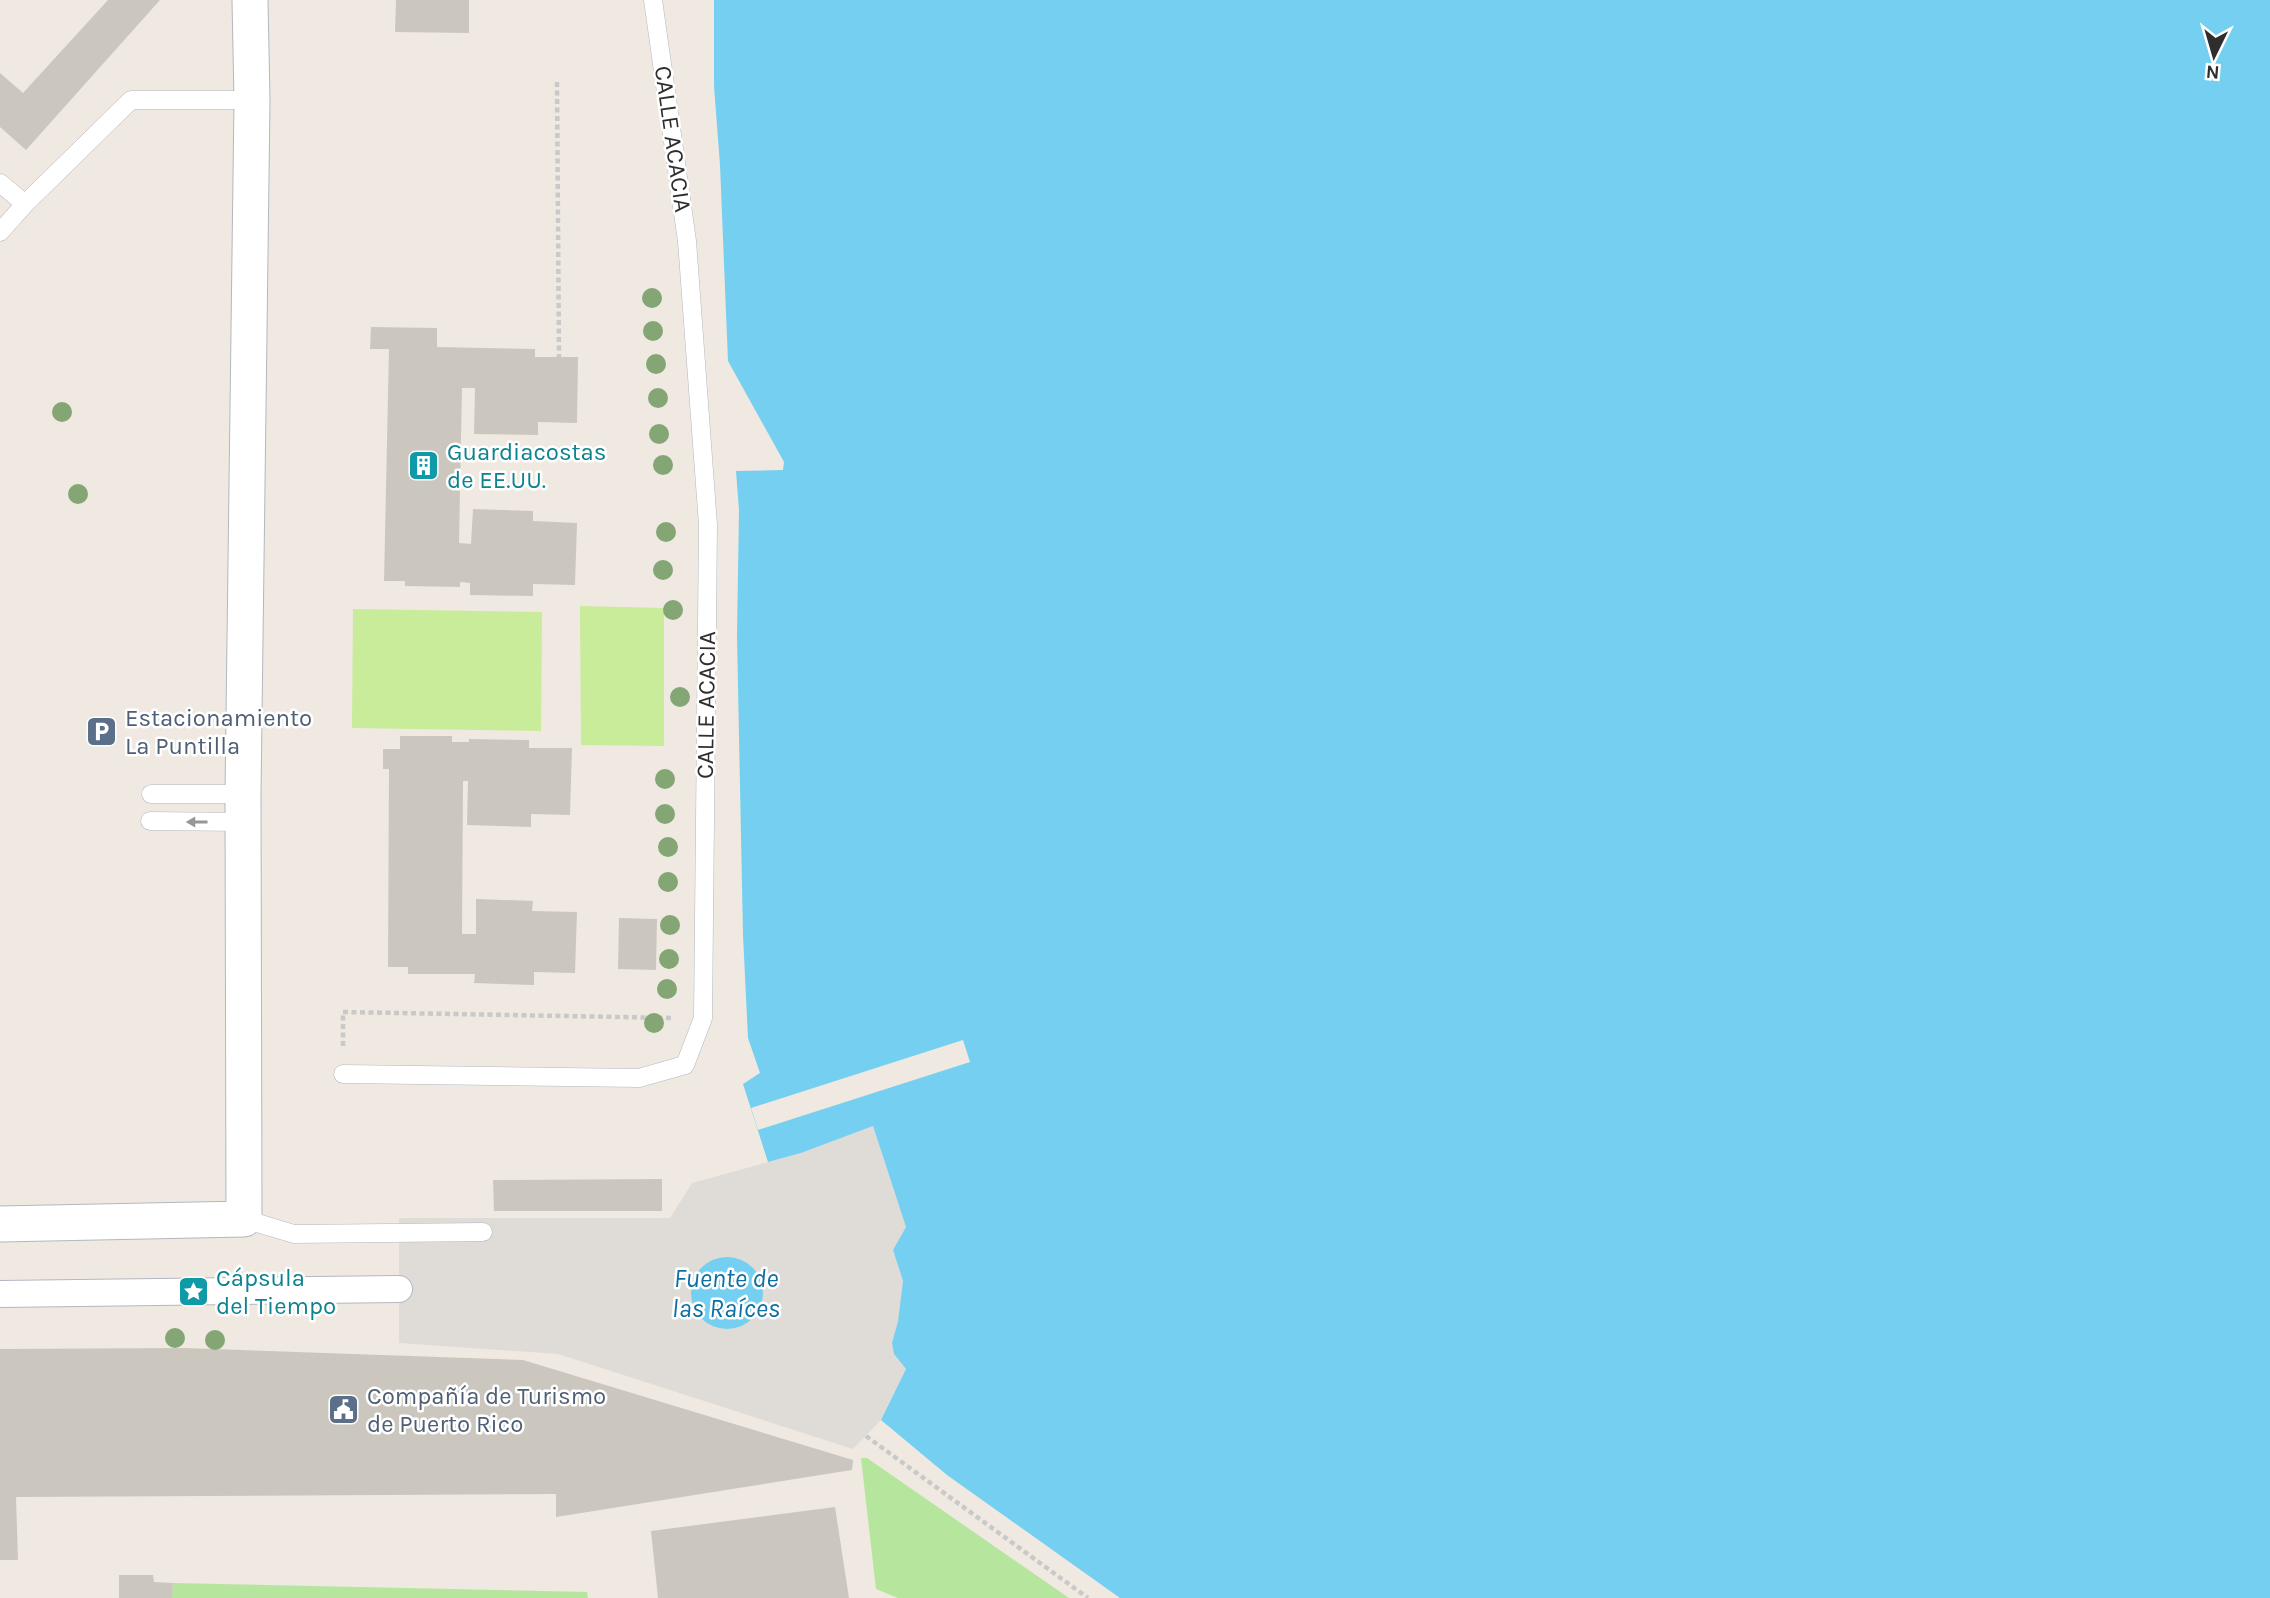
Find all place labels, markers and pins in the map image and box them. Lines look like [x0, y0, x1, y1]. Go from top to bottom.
place label: Guardiacostas de EE.UU. [447, 438, 606, 494]
building icon: Guardiacostas de EE.UU. [407, 449, 441, 483]
place label: Estacionamiento La Puntilla [125, 704, 312, 760]
parking icon: Estacionamiento La Puntilla [85, 715, 119, 749]
place label: Cápsula del Tiempo [216, 1264, 336, 1320]
place icon: Cápsula del Tiempo [176, 1275, 210, 1309]
place label: Compañía de Turismo de Puerto Rico [367, 1382, 606, 1438]
public building icon: Compañía de Turismo de Puerto Rico [327, 1393, 361, 1427]

